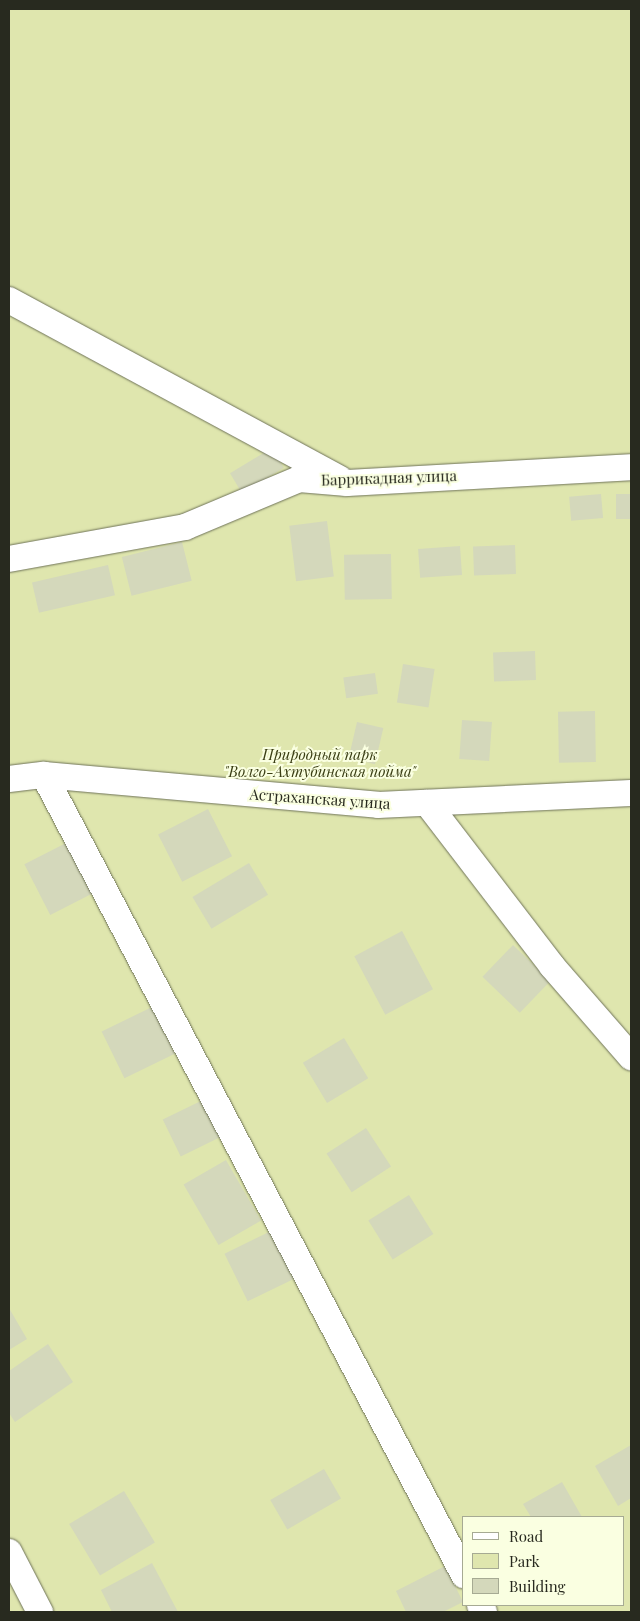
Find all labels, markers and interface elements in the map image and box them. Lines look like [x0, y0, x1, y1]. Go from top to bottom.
street label: Баррикадная улица [321, 467, 457, 489]
park label: Природный парк "Волго-Ахтубинская пойма" [224, 745, 416, 780]
street label: Астраханская улица [249, 785, 391, 813]
legend [462, 1516, 625, 1606]
text: Road [509, 1526, 543, 1546]
text: Park [509, 1551, 540, 1571]
text: Building [509, 1576, 565, 1596]

